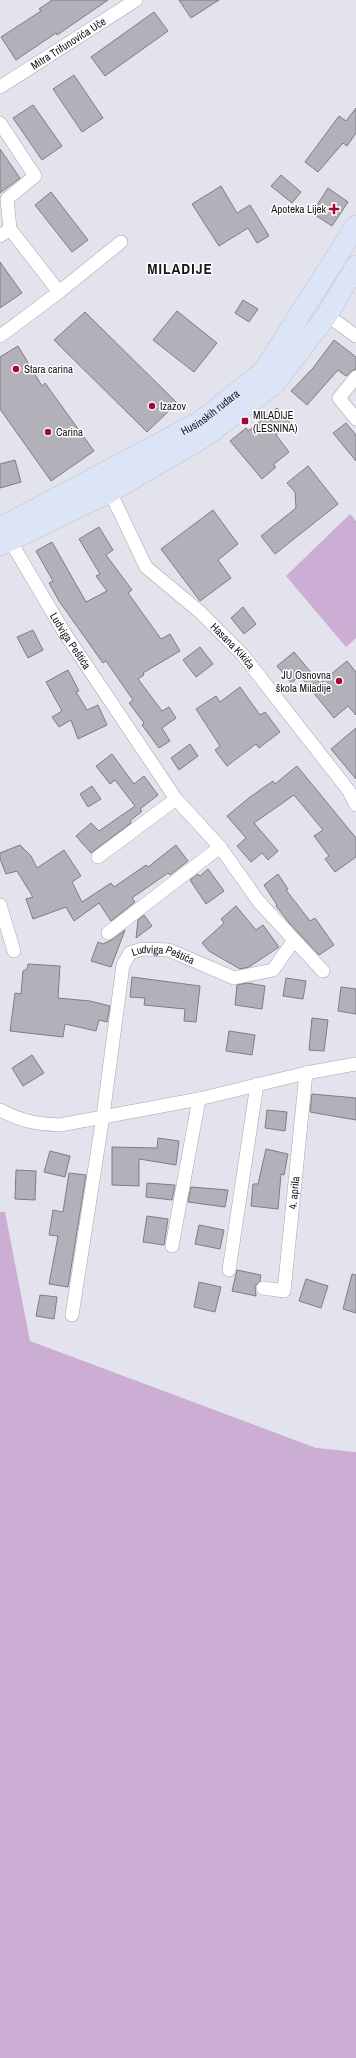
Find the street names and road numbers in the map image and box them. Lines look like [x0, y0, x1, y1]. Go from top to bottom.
street label: Mitra Trifunovića Uče [28, 14, 108, 73]
street label: Husinskih rudara [178, 387, 242, 438]
street label: Ludviga Peštića [47, 610, 94, 672]
street label: Hasana Kikića [208, 620, 258, 672]
street label: Ludviga Peštića [130, 942, 197, 967]
street label: 4. aprila [285, 1176, 303, 1210]

